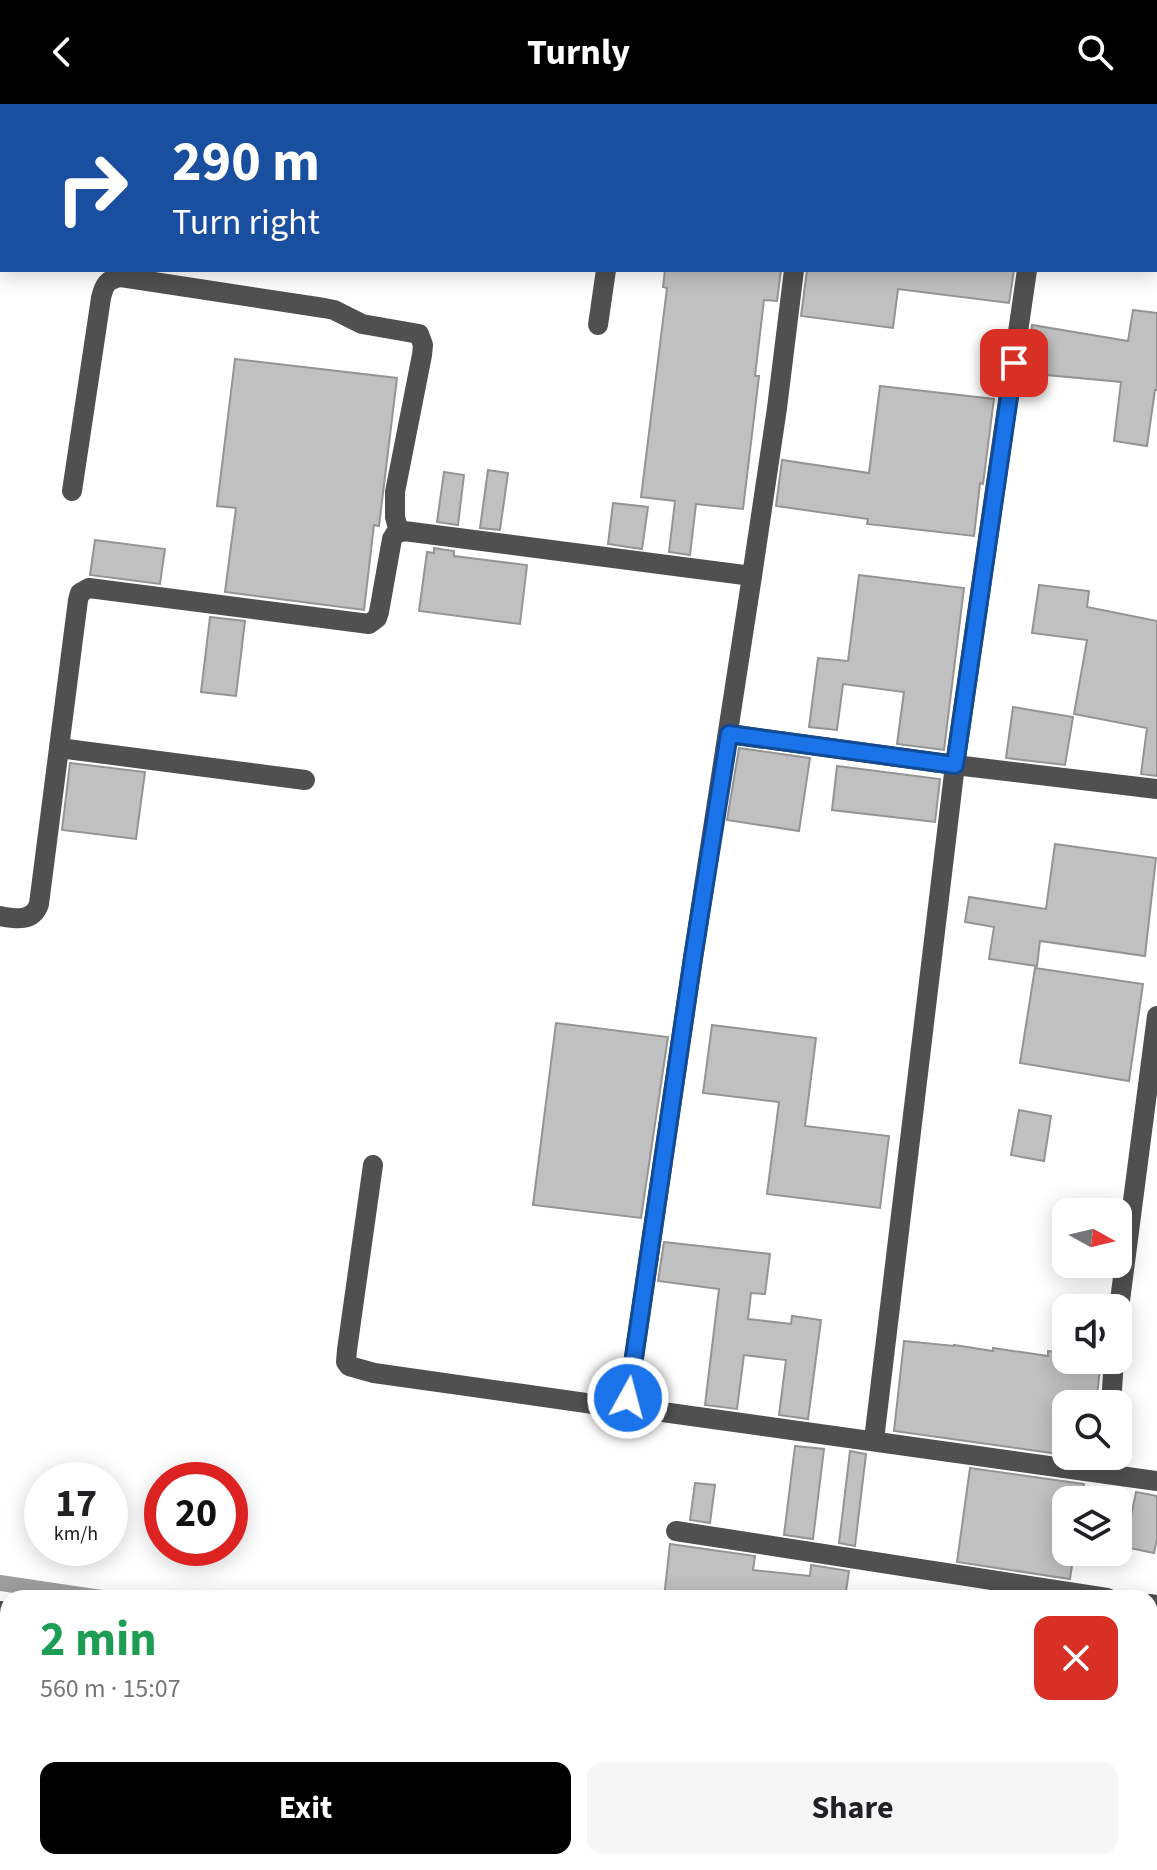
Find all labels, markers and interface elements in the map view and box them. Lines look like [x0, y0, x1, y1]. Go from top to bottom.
text: Turnly [527, 27, 630, 78]
icon: back [40, 30, 84, 74]
icon: search [1073, 30, 1117, 74]
text: 290 m [172, 123, 320, 202]
icon: right [40, 136, 144, 240]
text: Turn right [172, 197, 320, 248]
pin [980, 329, 1048, 397]
icon: arrive [992, 341, 1036, 385]
north arrow [1052, 1198, 1132, 1278]
map controls [1052, 1198, 1132, 1566]
button: sound [1052, 1294, 1132, 1374]
position arrow [586, 1356, 670, 1440]
button: search [1052, 1390, 1132, 1470]
speed limit sign: 20 [144, 1462, 248, 1566]
text: 17 [55, 1475, 97, 1532]
button: layers [1052, 1486, 1132, 1566]
text: km/h [54, 1520, 98, 1548]
text: 2 min [40, 1606, 157, 1674]
button: close [1034, 1616, 1118, 1700]
text: 560 m · 15:07 [40, 1670, 181, 1707]
button: Exit [40, 1762, 571, 1854]
button: Share [587, 1762, 1118, 1854]

